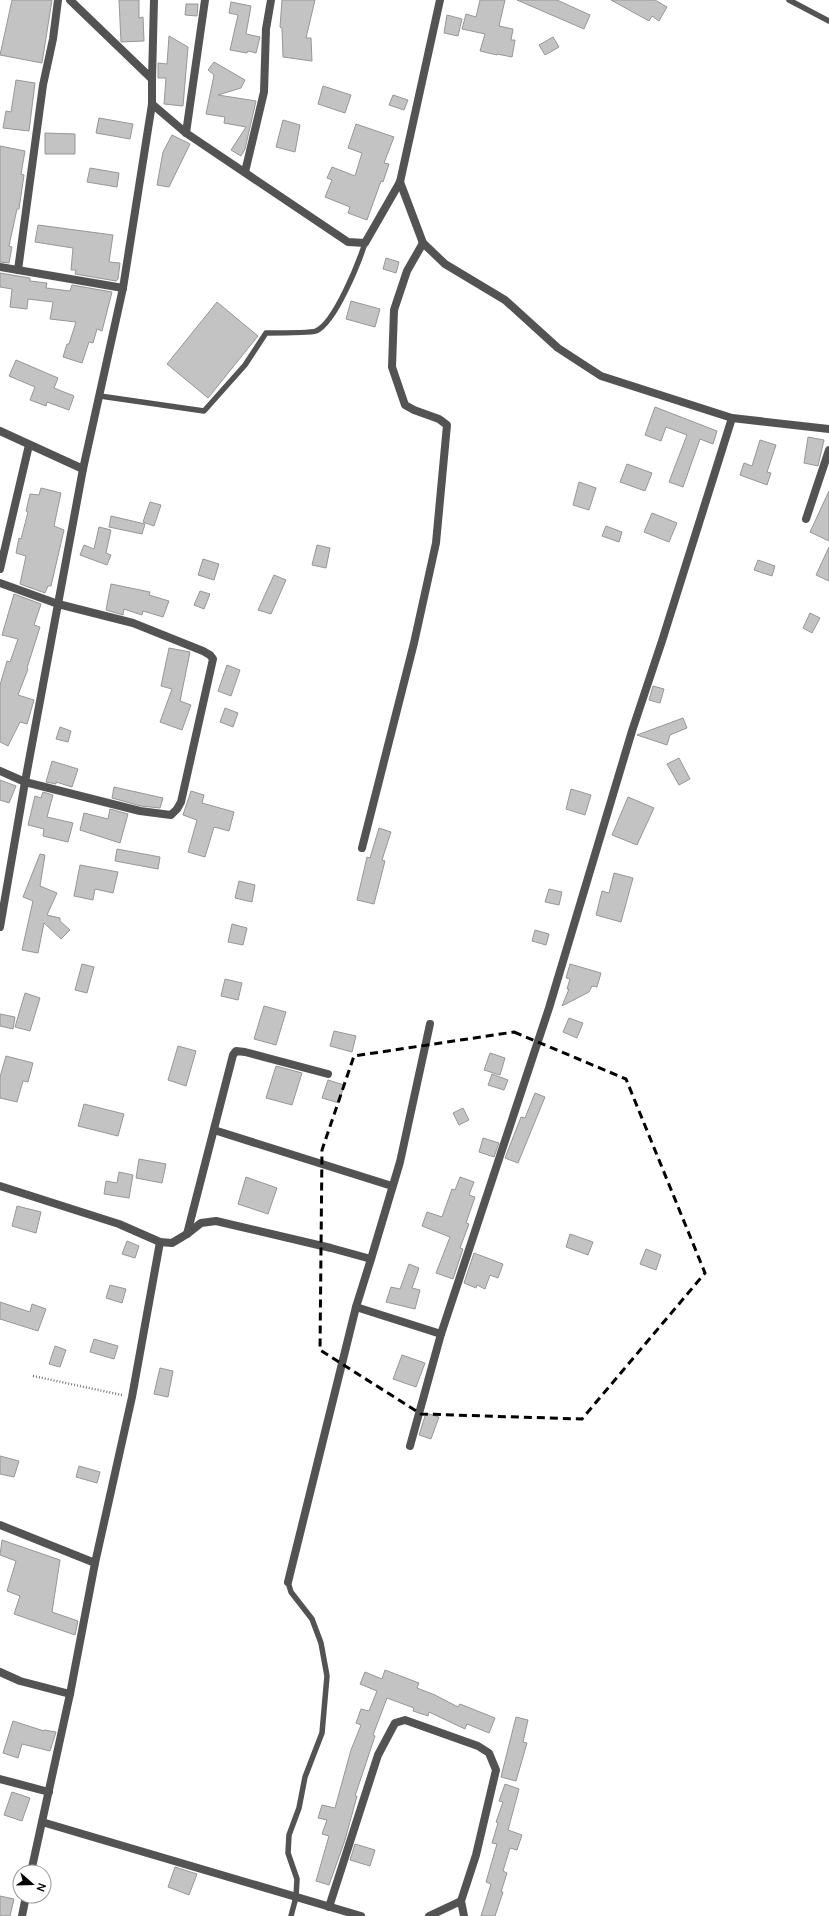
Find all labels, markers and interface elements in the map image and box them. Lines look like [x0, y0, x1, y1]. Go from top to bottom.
north arrow [12, 1864, 52, 1904]
text: N [33, 1881, 50, 1894]

